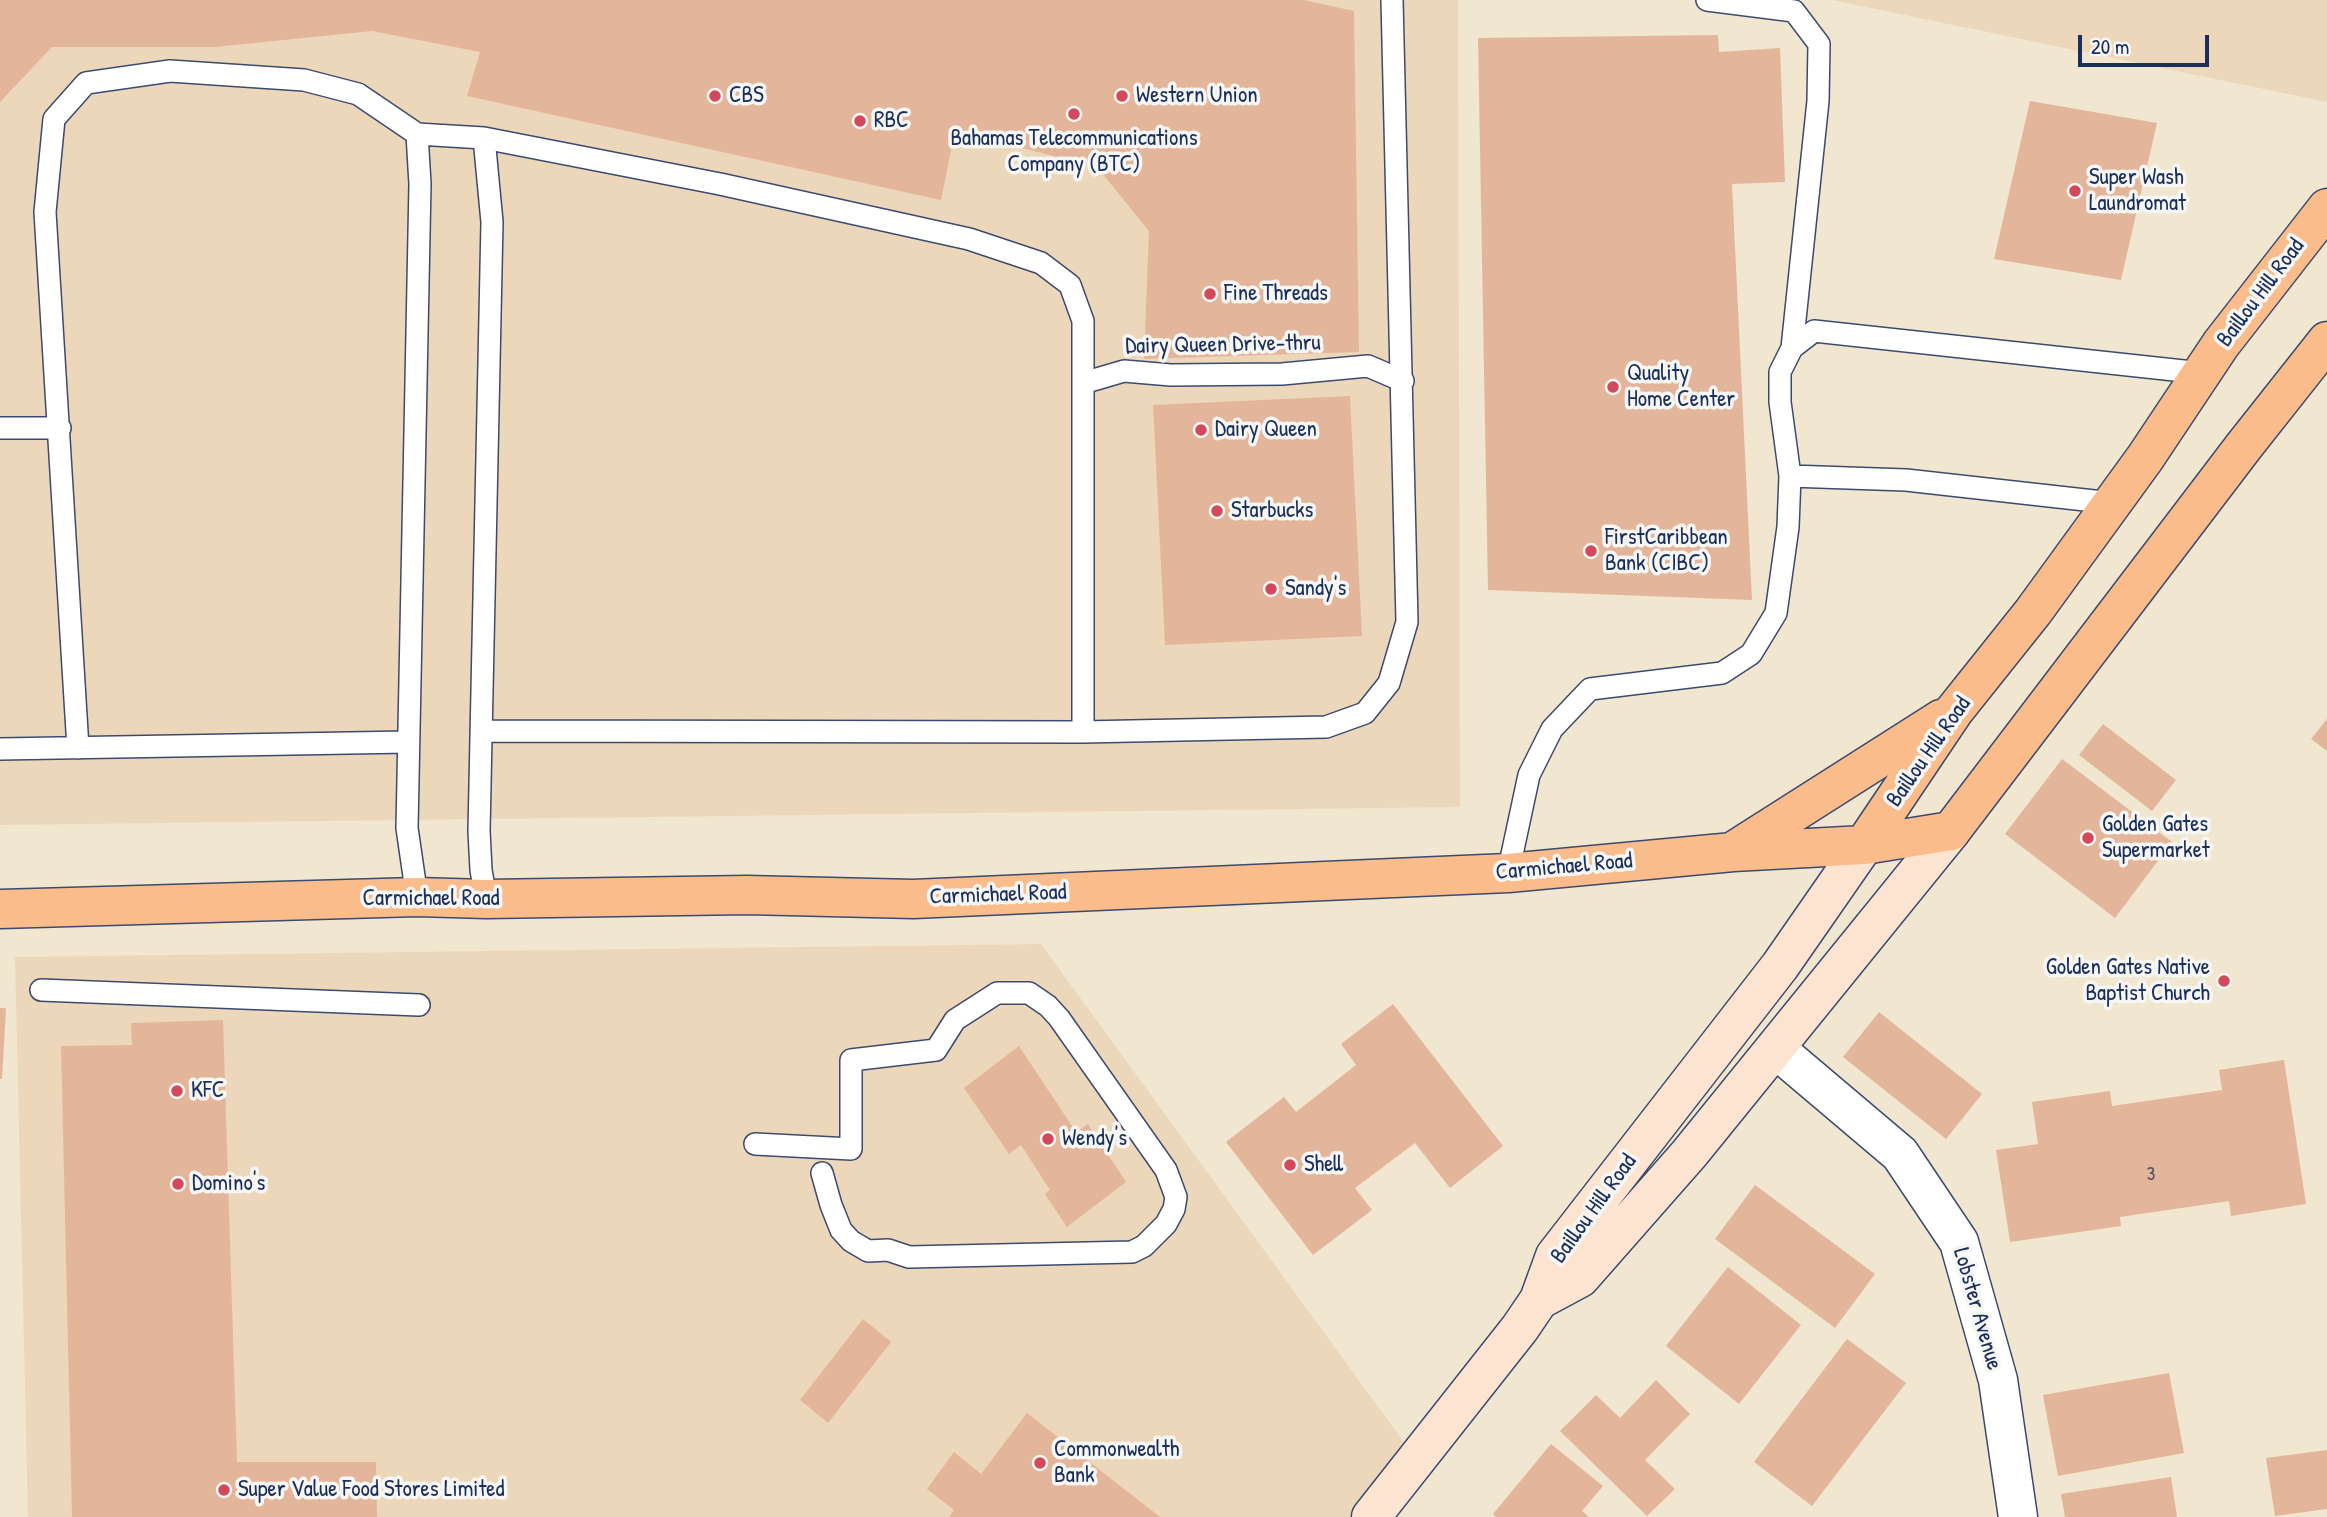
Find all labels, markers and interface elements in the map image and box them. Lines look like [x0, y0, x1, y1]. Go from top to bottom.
scale bar [2082, 21, 2213, 65]
text: 20 m [2091, 32, 2129, 61]
place label: CBS [729, 82, 764, 110]
place label: Western Union [1136, 82, 1258, 110]
marker: CBS [707, 88, 723, 104]
marker: Western Union [1114, 88, 1130, 104]
marker: Bahamas Telecommunications Company (BTC) [1066, 106, 1082, 122]
place label: RBC [874, 107, 909, 135]
marker: RBC [852, 113, 868, 129]
place label: Bahamas Telecommunications Company (BTC) [950, 125, 1198, 179]
place label: Super Wash Laundromat [2089, 164, 2186, 218]
marker: Super Wash Laundromat [2067, 183, 2083, 199]
street label: Baillou Hill Road [2211, 233, 2311, 353]
place label: Fine Threads [1224, 280, 1328, 308]
marker: Fine Threads [1202, 286, 1218, 302]
street label: Dairy Queen Drive-thru [1125, 329, 1321, 361]
place label: Quality Home Center [1627, 360, 1735, 414]
marker: Quality Home Center [1605, 379, 1621, 395]
place label: Dairy Queen [1215, 416, 1317, 444]
marker: Dairy Queen [1193, 422, 1209, 438]
place label: Starbucks [1231, 497, 1313, 525]
marker: Starbucks [1209, 503, 1225, 519]
place label: FirstCaribbean Bank (CIBC) [1605, 524, 1728, 578]
marker: FirstCaribbean Bank (CIBC) [1583, 543, 1599, 559]
place label: Sandy's [1285, 575, 1346, 603]
marker: Sandy's [1263, 581, 1279, 597]
street label: Baillou Hill Road [1881, 692, 1977, 812]
place label: Golden Gates Supermarket [2102, 811, 2210, 865]
marker: Golden Gates Supermarket [2080, 830, 2096, 846]
street label: Carmichael Road [1494, 847, 1634, 887]
street label: Carmichael Road [929, 879, 1067, 911]
street label: Carmichael Road [362, 885, 500, 913]
place label: Golden Gates Native Baptist Church [2046, 954, 2210, 1008]
marker: Golden Gates Native Baptist Church [2216, 973, 2232, 989]
place label: KFC [191, 1077, 224, 1105]
marker: KFC [169, 1083, 185, 1099]
place label: Wendy's [1062, 1125, 1127, 1153]
marker: Wendy's [1040, 1131, 1056, 1147]
street label: Baillou Hill Road [1545, 1149, 1643, 1269]
place label: Shell [1304, 1151, 1343, 1179]
marker: Shell [1282, 1157, 1298, 1173]
house number: 3 [2147, 1164, 2155, 1186]
place label: Domino's [192, 1170, 265, 1198]
marker: Domino's [170, 1176, 186, 1192]
street label: Lobster Avenue [1946, 1245, 2008, 1373]
place label: Commonwealth Bank [1054, 1436, 1179, 1490]
marker: Commonwealth Bank [1032, 1455, 1048, 1471]
place label: Super Value Food Stores Limited [238, 1476, 504, 1504]
marker: Super Value Food Stores Limited [216, 1482, 232, 1498]

